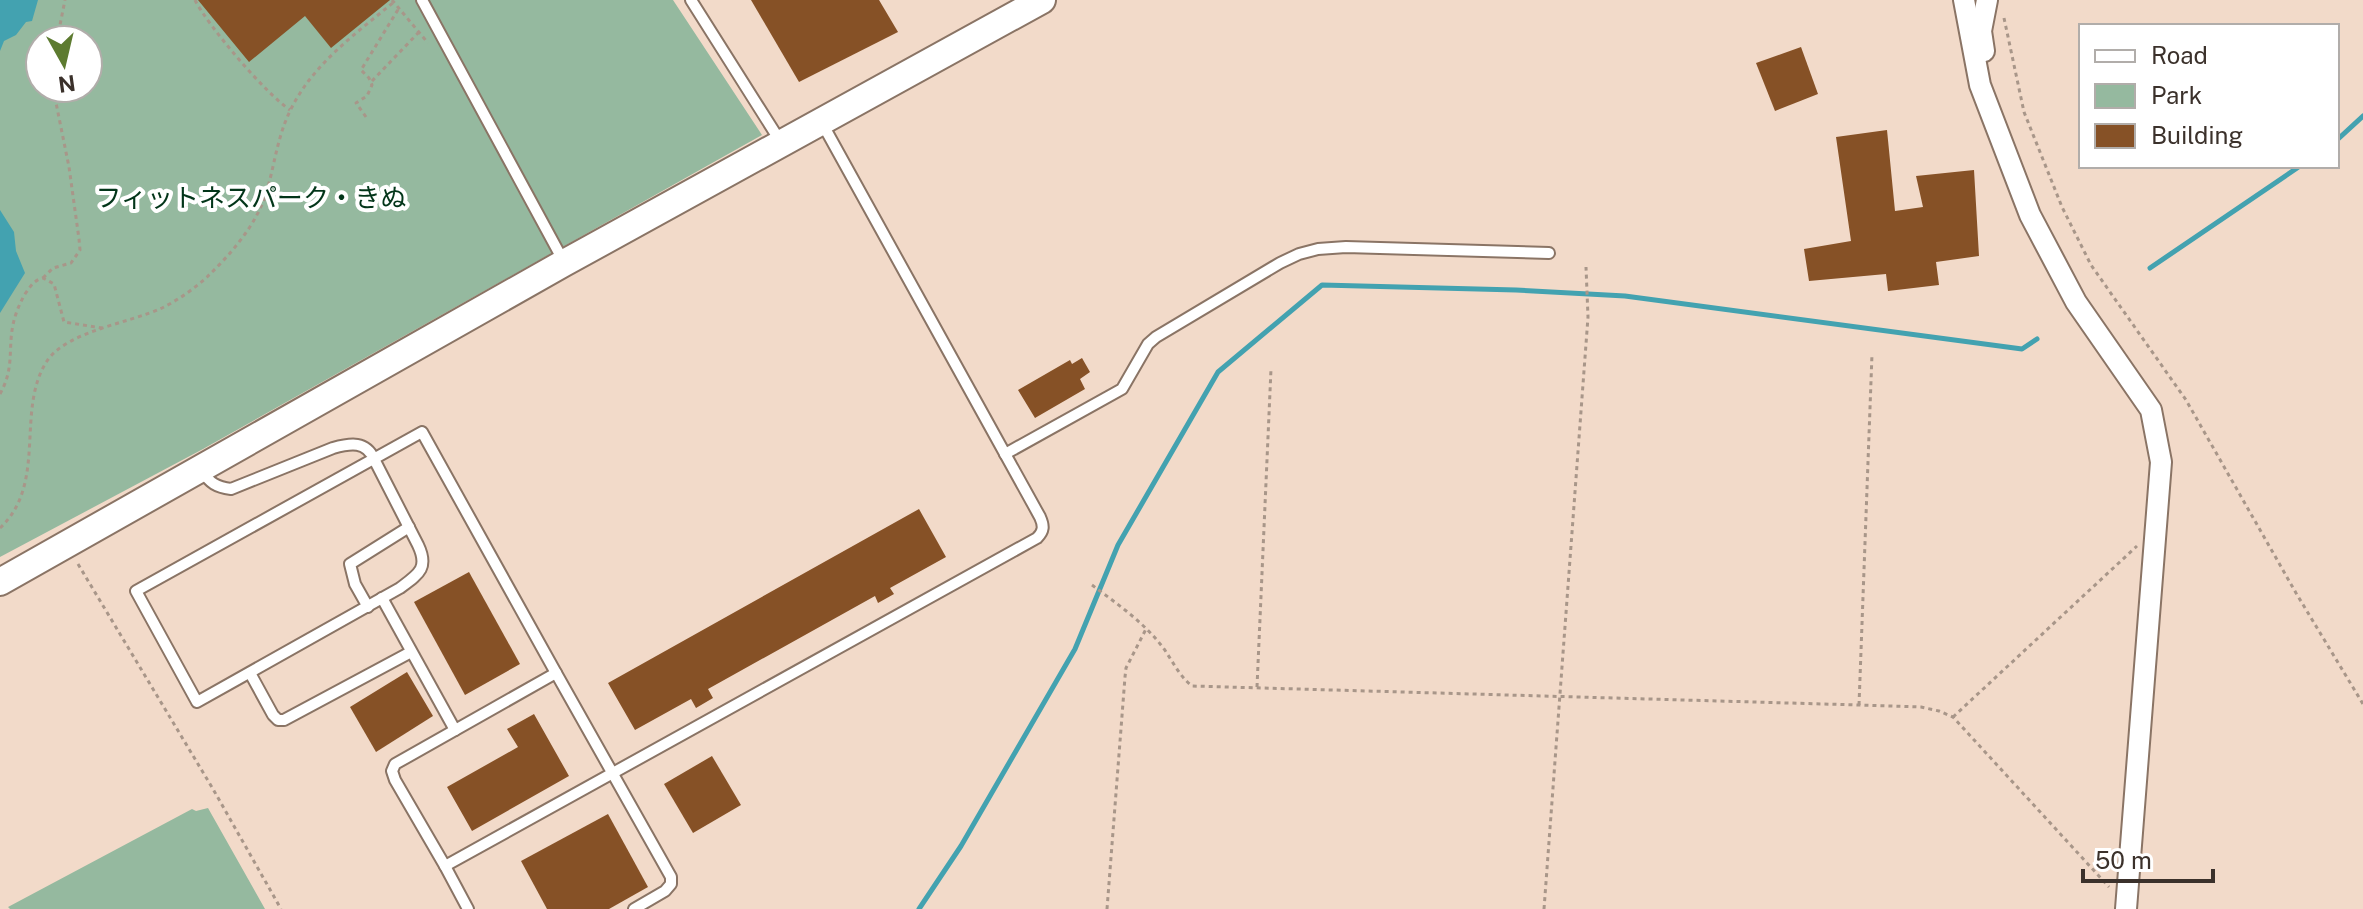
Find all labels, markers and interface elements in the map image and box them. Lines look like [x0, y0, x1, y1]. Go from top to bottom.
north arrow [24, 24, 104, 104]
legend [2079, 24, 2339, 168]
text: Road [2151, 41, 2208, 69]
text: N [56, 70, 77, 98]
text: Park [2151, 81, 2202, 109]
text: Building [2151, 121, 2243, 149]
park label: フィットネスパーク・きぬ [96, 182, 406, 213]
scale bar [2083, 833, 2213, 883]
text: 50 m [2095, 846, 2152, 874]

